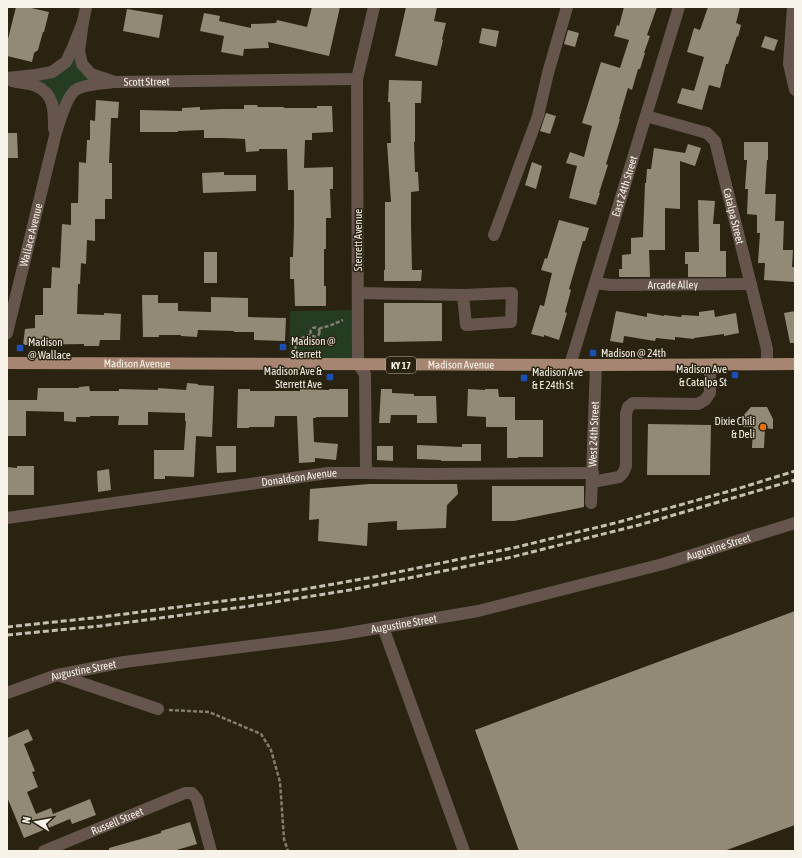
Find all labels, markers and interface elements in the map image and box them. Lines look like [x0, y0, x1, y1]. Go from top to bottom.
street label: Scott Street [124, 75, 170, 88]
street label: East 24th Street [610, 154, 639, 218]
street label: Catalpa Street [721, 187, 747, 245]
street label: Wallace Avenue [17, 202, 44, 268]
street label: Sterrett Avenue [352, 209, 364, 271]
street label: Arcade Alley [648, 278, 698, 291]
place label: Madison @ Sterrett [291, 335, 336, 360]
place label: Madison @ Wallace [28, 336, 71, 361]
marker: Madison @ Sterrett [278, 342, 288, 352]
marker: Madison @ Wallace [15, 343, 25, 353]
place label: Madison @ 24th [601, 347, 666, 359]
marker: Madison @ 24th [588, 348, 598, 358]
street label: Madison Avenue [104, 357, 170, 370]
road number: KY 17 [386, 357, 416, 373]
street label: Madison Avenue [428, 358, 494, 371]
place label: Madison Ave & Catalpa St [676, 363, 727, 388]
place label: Madison Ave & Sterrett Ave [264, 365, 322, 390]
place label: Madison Ave & E 24th St [532, 366, 583, 391]
marker: Madison Ave & Catalpa St [730, 370, 740, 380]
marker: Madison Ave & Sterrett Ave [325, 372, 335, 382]
marker: Madison Ave & E 24th St [519, 373, 529, 383]
street label: West 24th Street [586, 401, 601, 467]
place label: Dixie Chili & Deli [715, 415, 755, 440]
marker: Dixie Chili & Deli [758, 422, 768, 432]
street label: Donaldson Avenue [261, 467, 337, 488]
street label: Augustine Street [685, 531, 752, 562]
street label: Augustine Street [370, 612, 438, 635]
street label: Augustine Street [49, 658, 117, 683]
north arrow [16, 802, 56, 842]
street label: Russell Street [89, 805, 145, 837]
text: N [20, 816, 33, 824]

